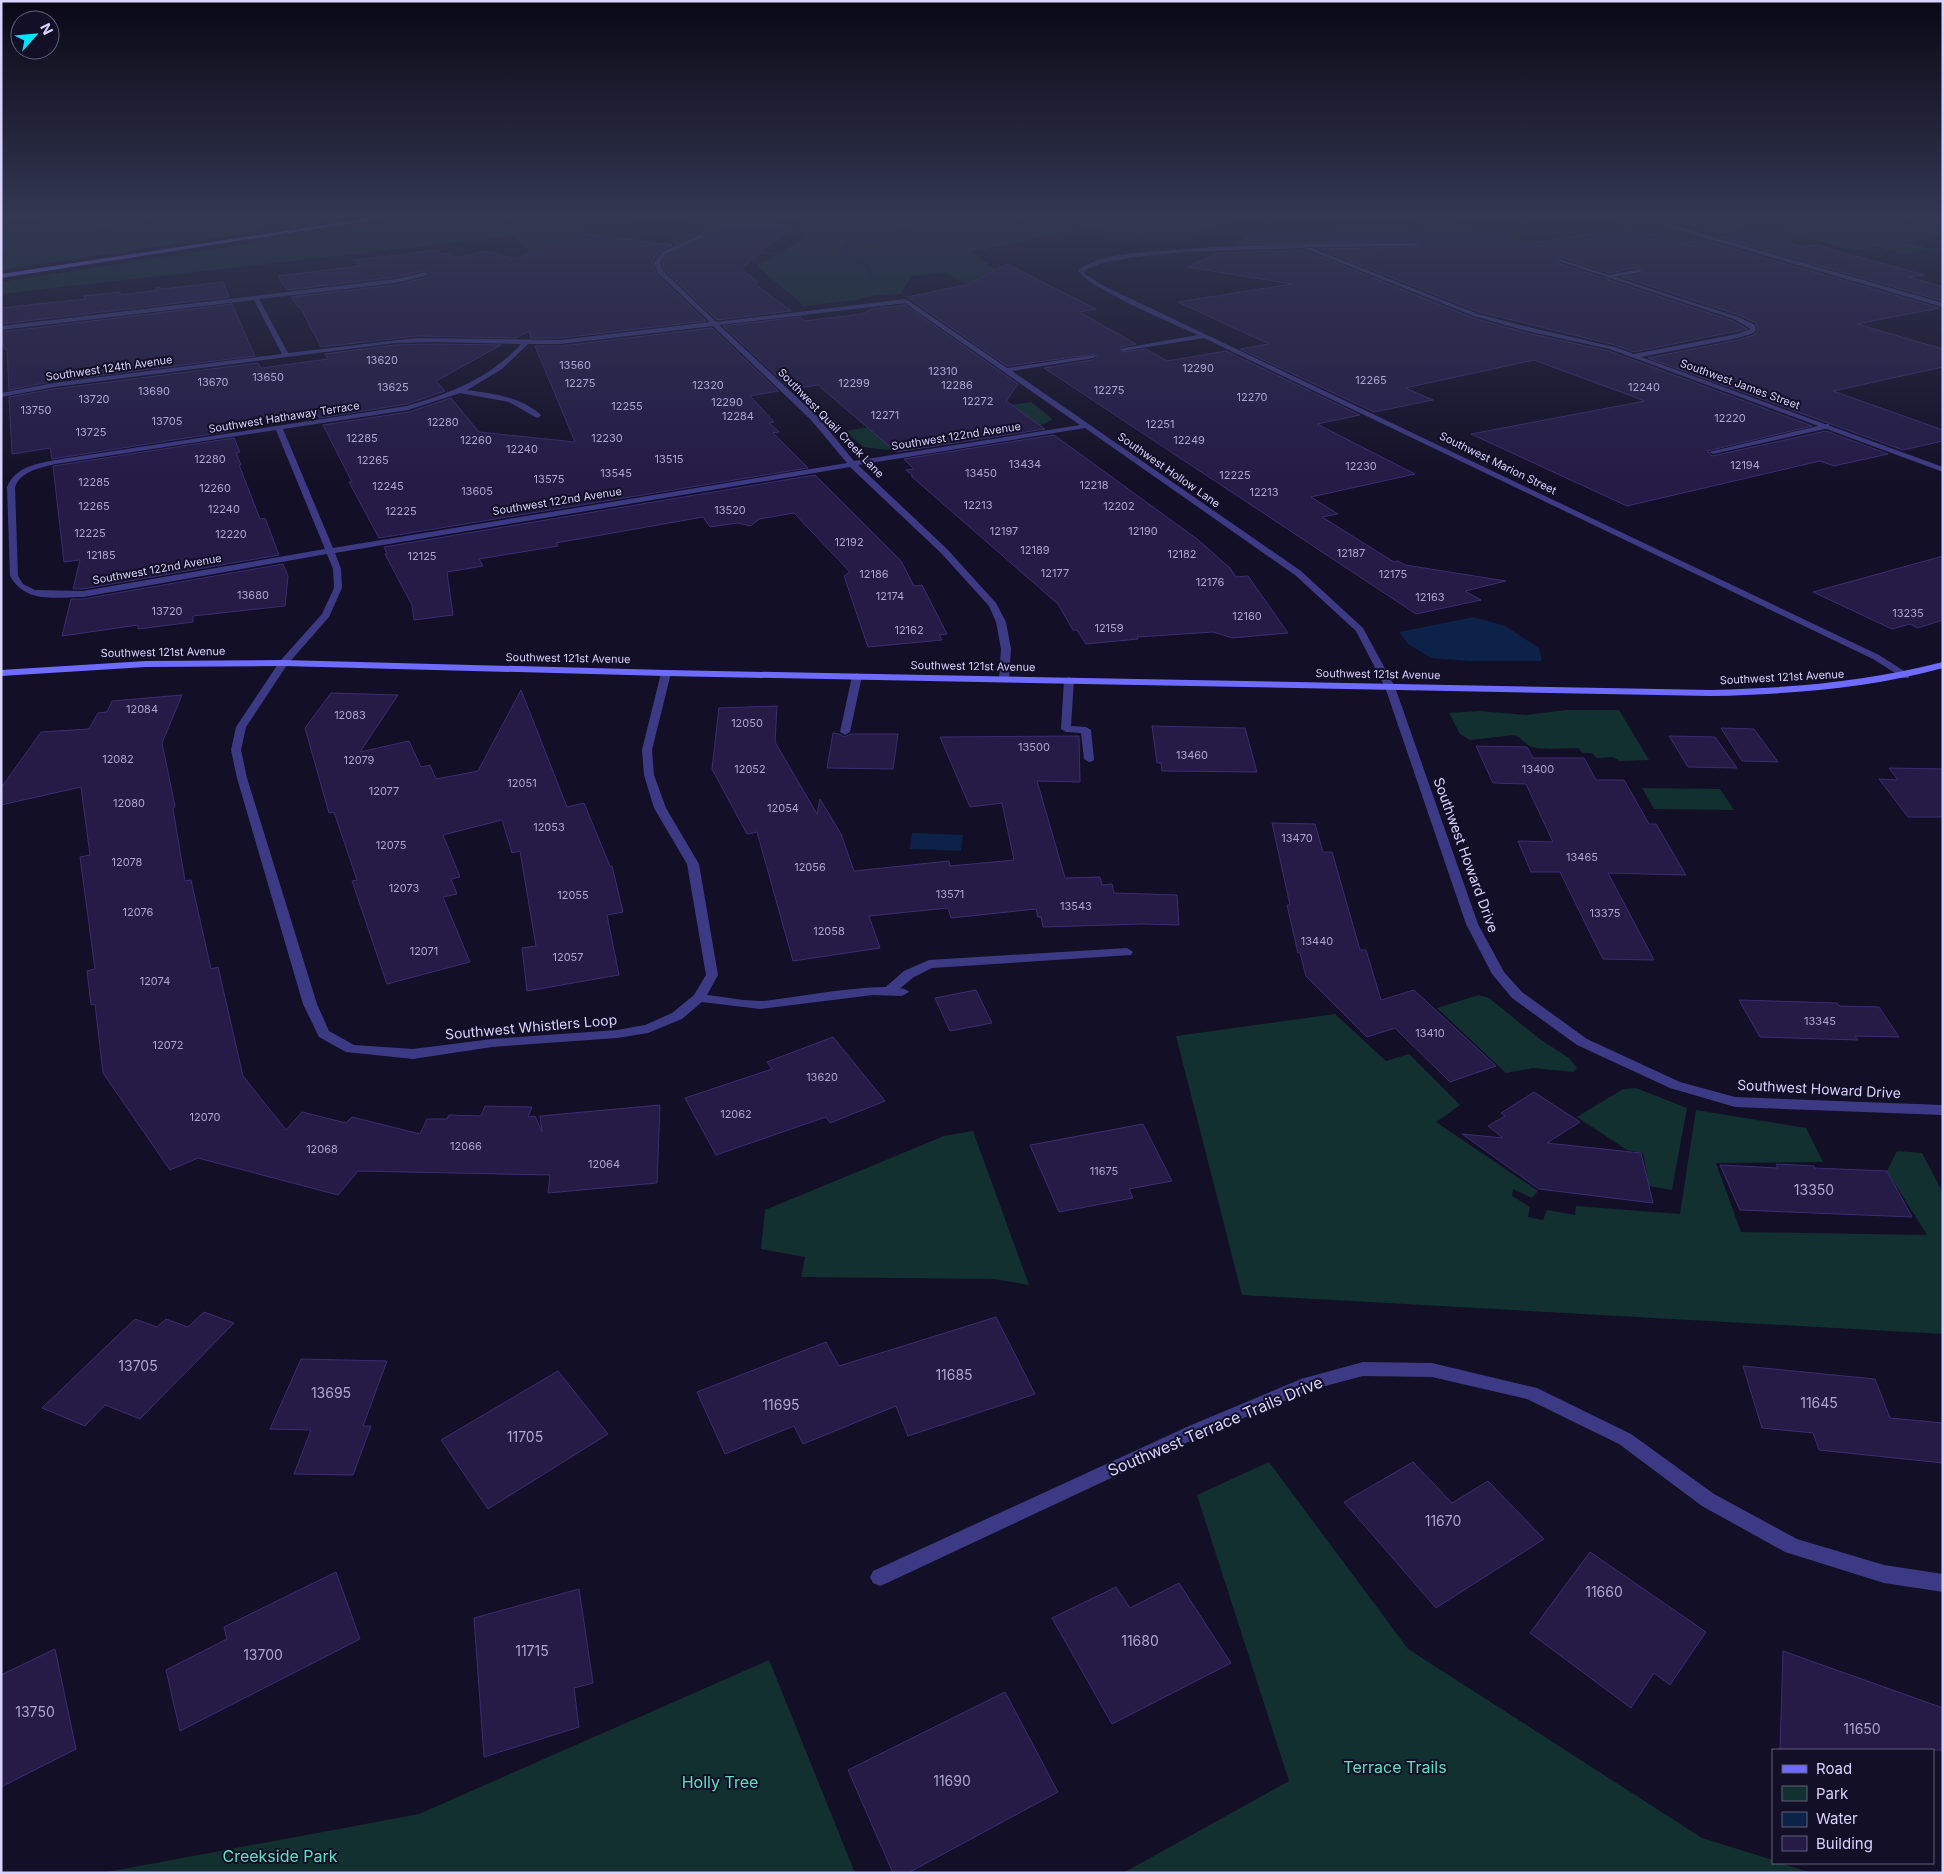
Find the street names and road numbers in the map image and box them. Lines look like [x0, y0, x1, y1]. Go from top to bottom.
street label: Southwest 124th Avenue [45, 352, 173, 384]
street label: Southwest James Street [1678, 356, 1802, 412]
street label: Southwest Quail Creek Lane [775, 365, 887, 481]
street label: Southwest Hathaway Terrace [207, 398, 361, 436]
street label: Southwest 122nd Avenue [890, 419, 1022, 453]
street label: Southwest Hollow Lane [1115, 429, 1223, 511]
street label: Southwest Marion Street [1437, 429, 1559, 498]
street label: Southwest 122nd Avenue [491, 484, 623, 518]
street label: Southwest 122nd Avenue [91, 551, 223, 587]
street label: Southwest 121st Avenue [100, 644, 226, 660]
street label: Southwest 121st Avenue [505, 650, 631, 666]
street label: Southwest 121st Avenue [910, 658, 1036, 674]
street label: Southwest 121st Avenue [1315, 666, 1441, 682]
street label: Southwest 121st Avenue [1719, 667, 1845, 687]
street label: Southwest Howard Drive [1430, 775, 1502, 935]
street label: Southwest Whistlers Loop [444, 1011, 618, 1042]
street label: Southwest Howard Drive [1737, 1076, 1901, 1101]
street label: Southwest Terrace Trails Drive [1104, 1372, 1326, 1480]

